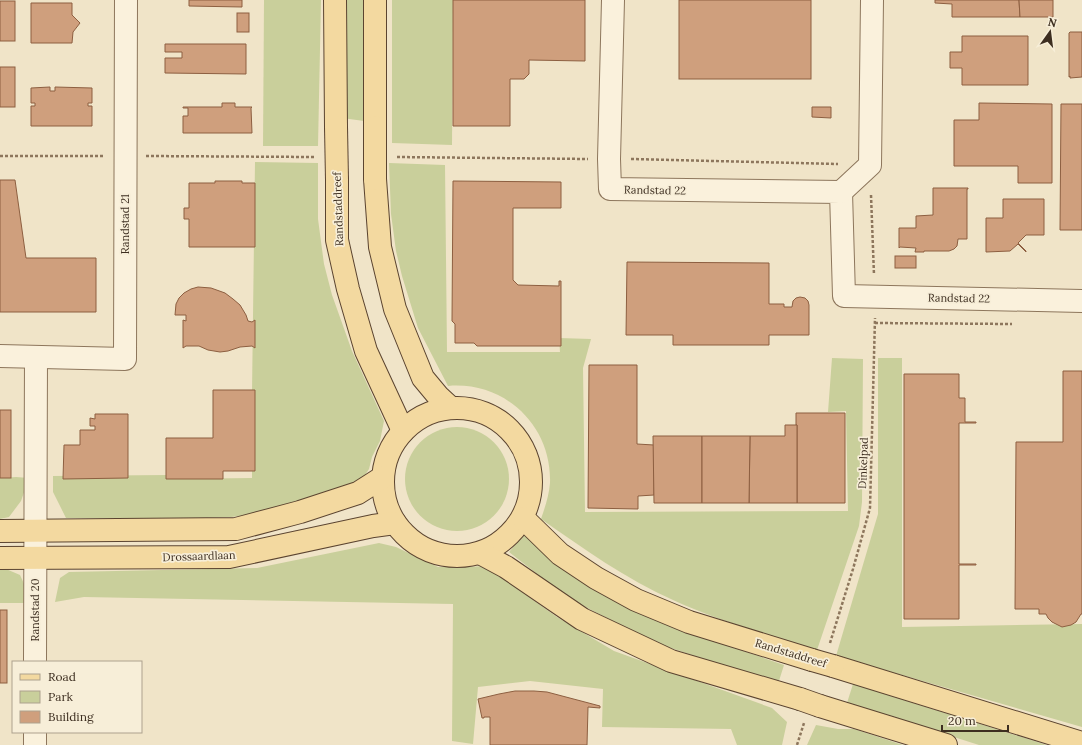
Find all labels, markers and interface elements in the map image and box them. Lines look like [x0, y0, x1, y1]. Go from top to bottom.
north arrow [1030, 12, 1070, 52]
text: N [1047, 14, 1059, 30]
street label: Randstaddreef [330, 170, 346, 246]
street label: Randstad 22 [624, 182, 686, 198]
street label: Randstad 21 [118, 194, 132, 254]
street label: Randstad 22 [928, 290, 990, 306]
street label: Dinkelpad [855, 437, 871, 489]
street label: Drossaardlaan [162, 548, 236, 564]
street label: Randstad 20 [28, 578, 42, 642]
street label: Randstaddreef [753, 635, 830, 671]
legend [12, 661, 142, 733]
text: Road [48, 669, 76, 684]
text: Park [48, 689, 74, 704]
scale bar [942, 707, 1008, 733]
text: Building [48, 709, 94, 724]
text: 20 m [948, 713, 976, 728]

